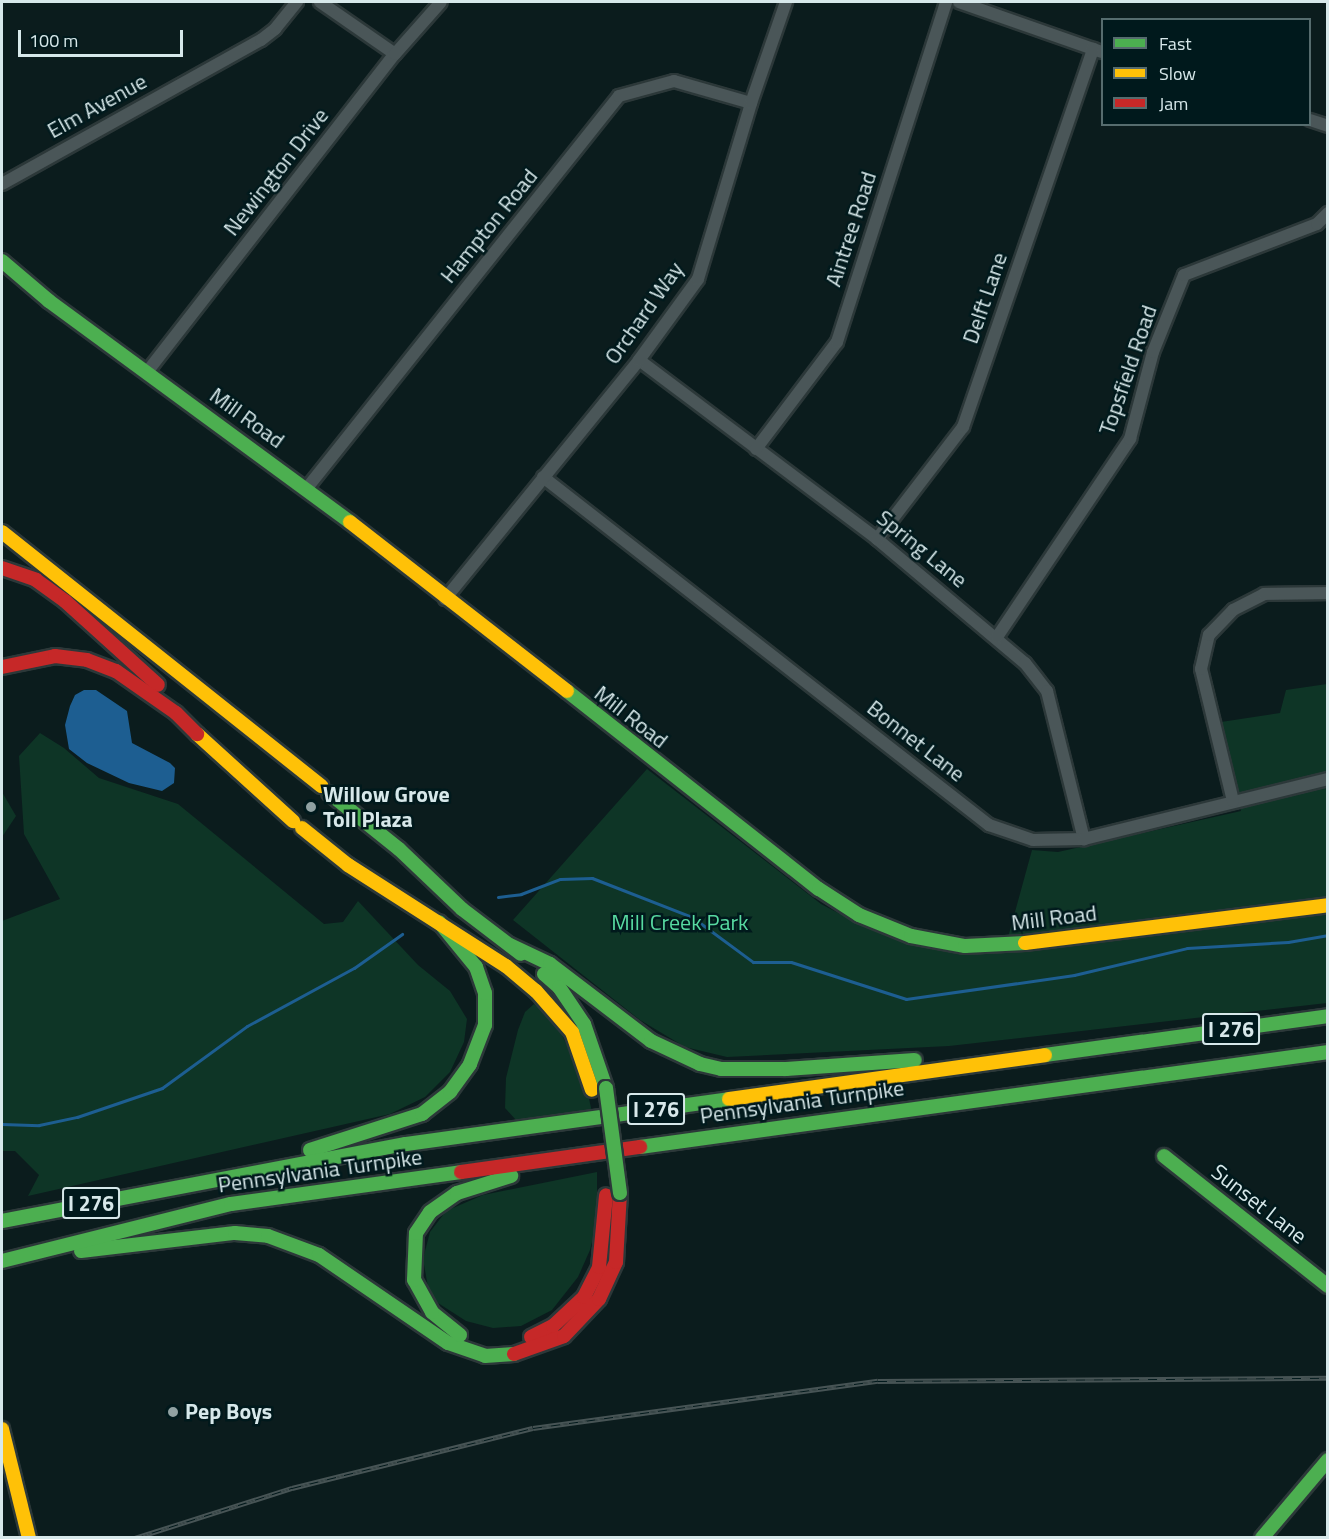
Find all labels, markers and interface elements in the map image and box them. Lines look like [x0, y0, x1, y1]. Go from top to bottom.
scale bar [21, 18, 186, 56]
legend [1101, 18, 1311, 126]
text: 100 m [29, 27, 78, 54]
text: Fast [1159, 30, 1192, 57]
text: Slow [1159, 60, 1196, 87]
street label: Elm Avenue [43, 68, 151, 144]
text: Jam [1159, 90, 1188, 117]
street label: Newington Drive [218, 103, 334, 241]
street label: Hampton Road [435, 164, 543, 288]
street label: Aintree Road [820, 168, 882, 290]
street label: Delft Lane [957, 249, 1013, 347]
street label: Orchard Way [599, 257, 689, 369]
street label: Topsfield Road [1093, 302, 1163, 438]
street label: Mill Road [204, 382, 290, 454]
street label: Spring Lane [872, 505, 972, 593]
street label: Mill Road [589, 680, 673, 754]
street label: Bonnet Lane [862, 695, 970, 787]
place label: Willow Grove Toll Plaza [323, 781, 450, 832]
marker: Willow Grove Toll Plaza [304, 800, 318, 814]
street label: Mill Road [1010, 900, 1098, 936]
park label: Mill Creek Park [611, 910, 749, 936]
road number: I 276 [1201, 1011, 1261, 1047]
street label: Pennsylvania Turnpike [698, 1075, 906, 1129]
road number: I 276 [626, 1091, 686, 1127]
street label: Pennsylvania Turnpike [216, 1144, 424, 1198]
street label: Sunset Lane [1206, 1159, 1312, 1249]
road number: I 276 [61, 1185, 121, 1221]
place label: Pep Boys [185, 1399, 272, 1425]
marker: Pep Boys [166, 1405, 180, 1419]

